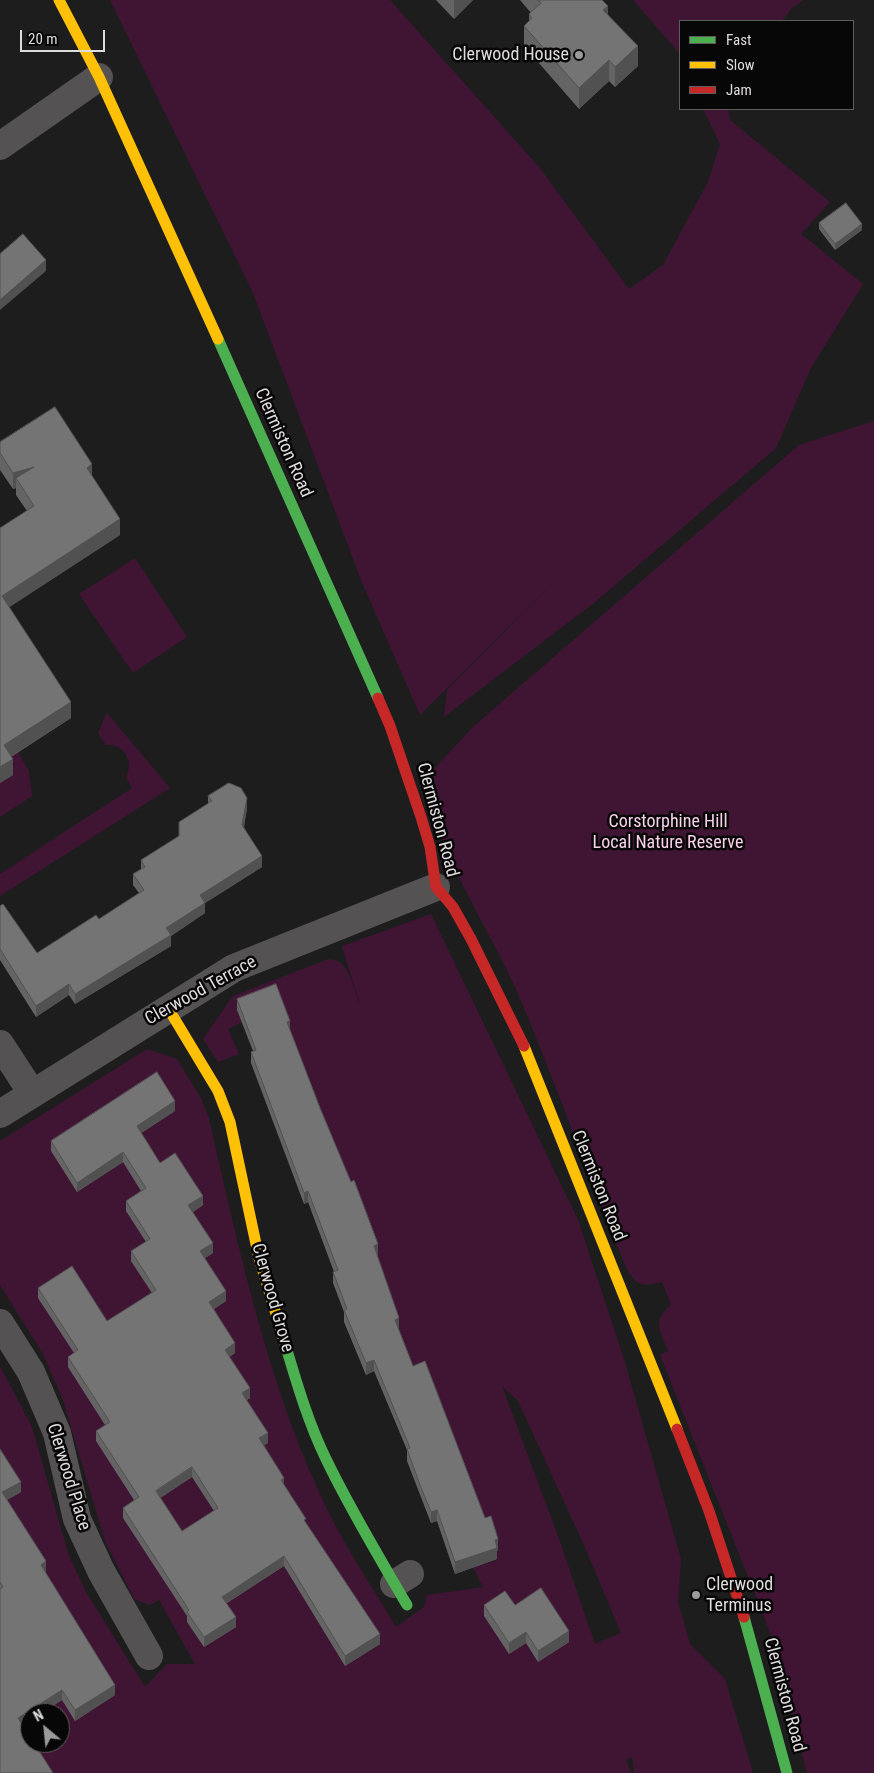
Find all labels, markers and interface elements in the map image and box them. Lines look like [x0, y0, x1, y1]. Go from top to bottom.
scale bar [22, 20, 108, 52]
legend [679, 20, 854, 110]
text: 20 m [28, 30, 58, 48]
text: Fast [726, 31, 751, 49]
place label: Clerwood House [452, 44, 569, 66]
marker: Clerwood House [573, 49, 585, 61]
text: Slow [726, 56, 755, 74]
text: Jam [726, 81, 752, 99]
street label: Clermiston Road [249, 385, 317, 501]
street label: Clermiston Road [411, 761, 463, 879]
park label: Corstorphine Hill Local Nature Reserve [593, 811, 743, 854]
street label: Clerwood Terrace [141, 951, 261, 1031]
street label: Clermiston Road [566, 1128, 630, 1244]
street label: Clerwood Grove [246, 1241, 298, 1355]
street label: Clerwood Place [41, 1421, 95, 1533]
place label: Clerwood Terminus [706, 1574, 773, 1616]
marker: Clerwood Terminus [690, 1589, 702, 1601]
street label: Clermiston Road [758, 1636, 810, 1754]
north arrow [20, 1703, 70, 1753]
text: N [31, 1707, 46, 1725]

